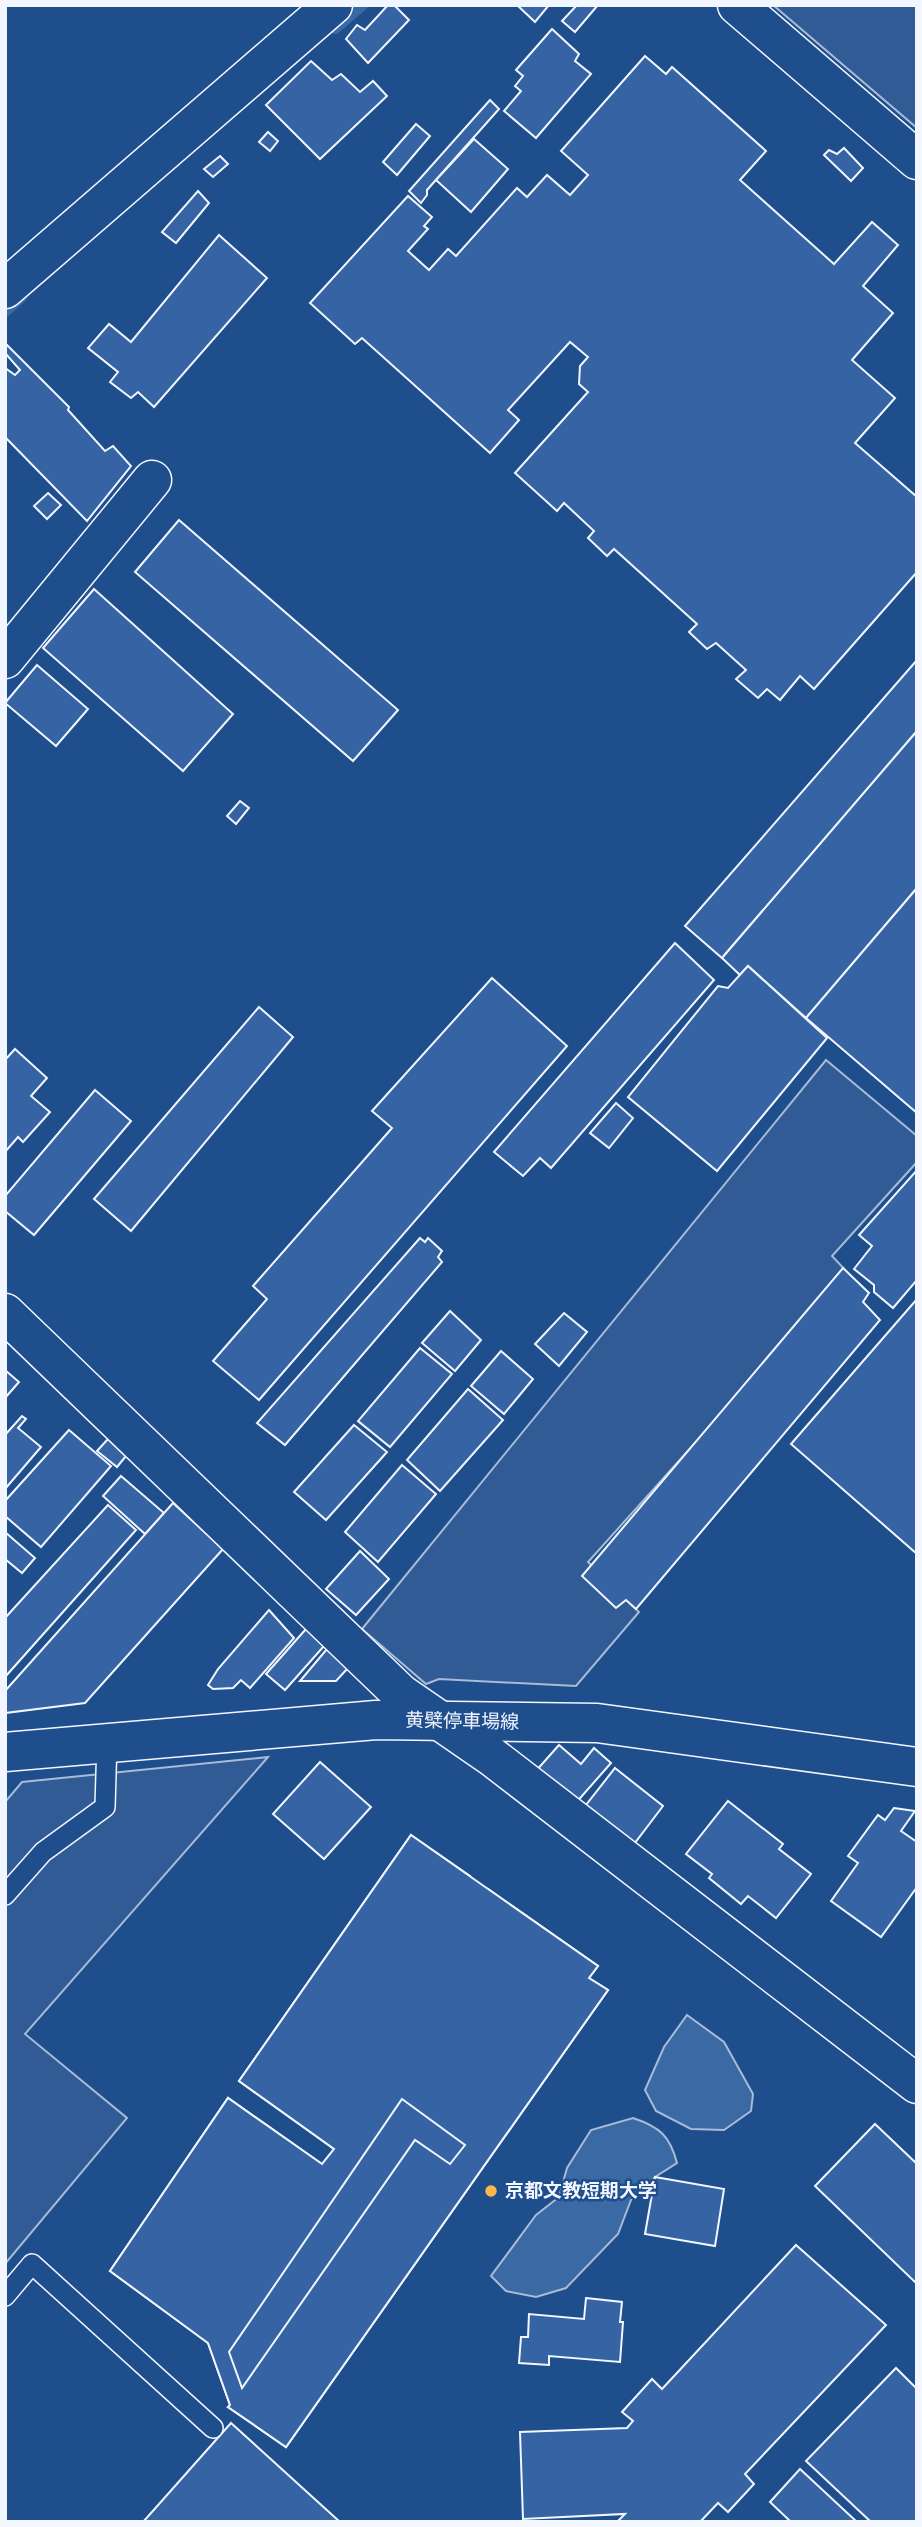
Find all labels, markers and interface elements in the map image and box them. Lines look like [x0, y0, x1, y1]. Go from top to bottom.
street label: 黄檗停車場線 [405, 1711, 519, 1732]
place label: 京都文教短期大学 [505, 2180, 657, 2201]
marker: 京都文教短期大学 [483, 2183, 499, 2199]

